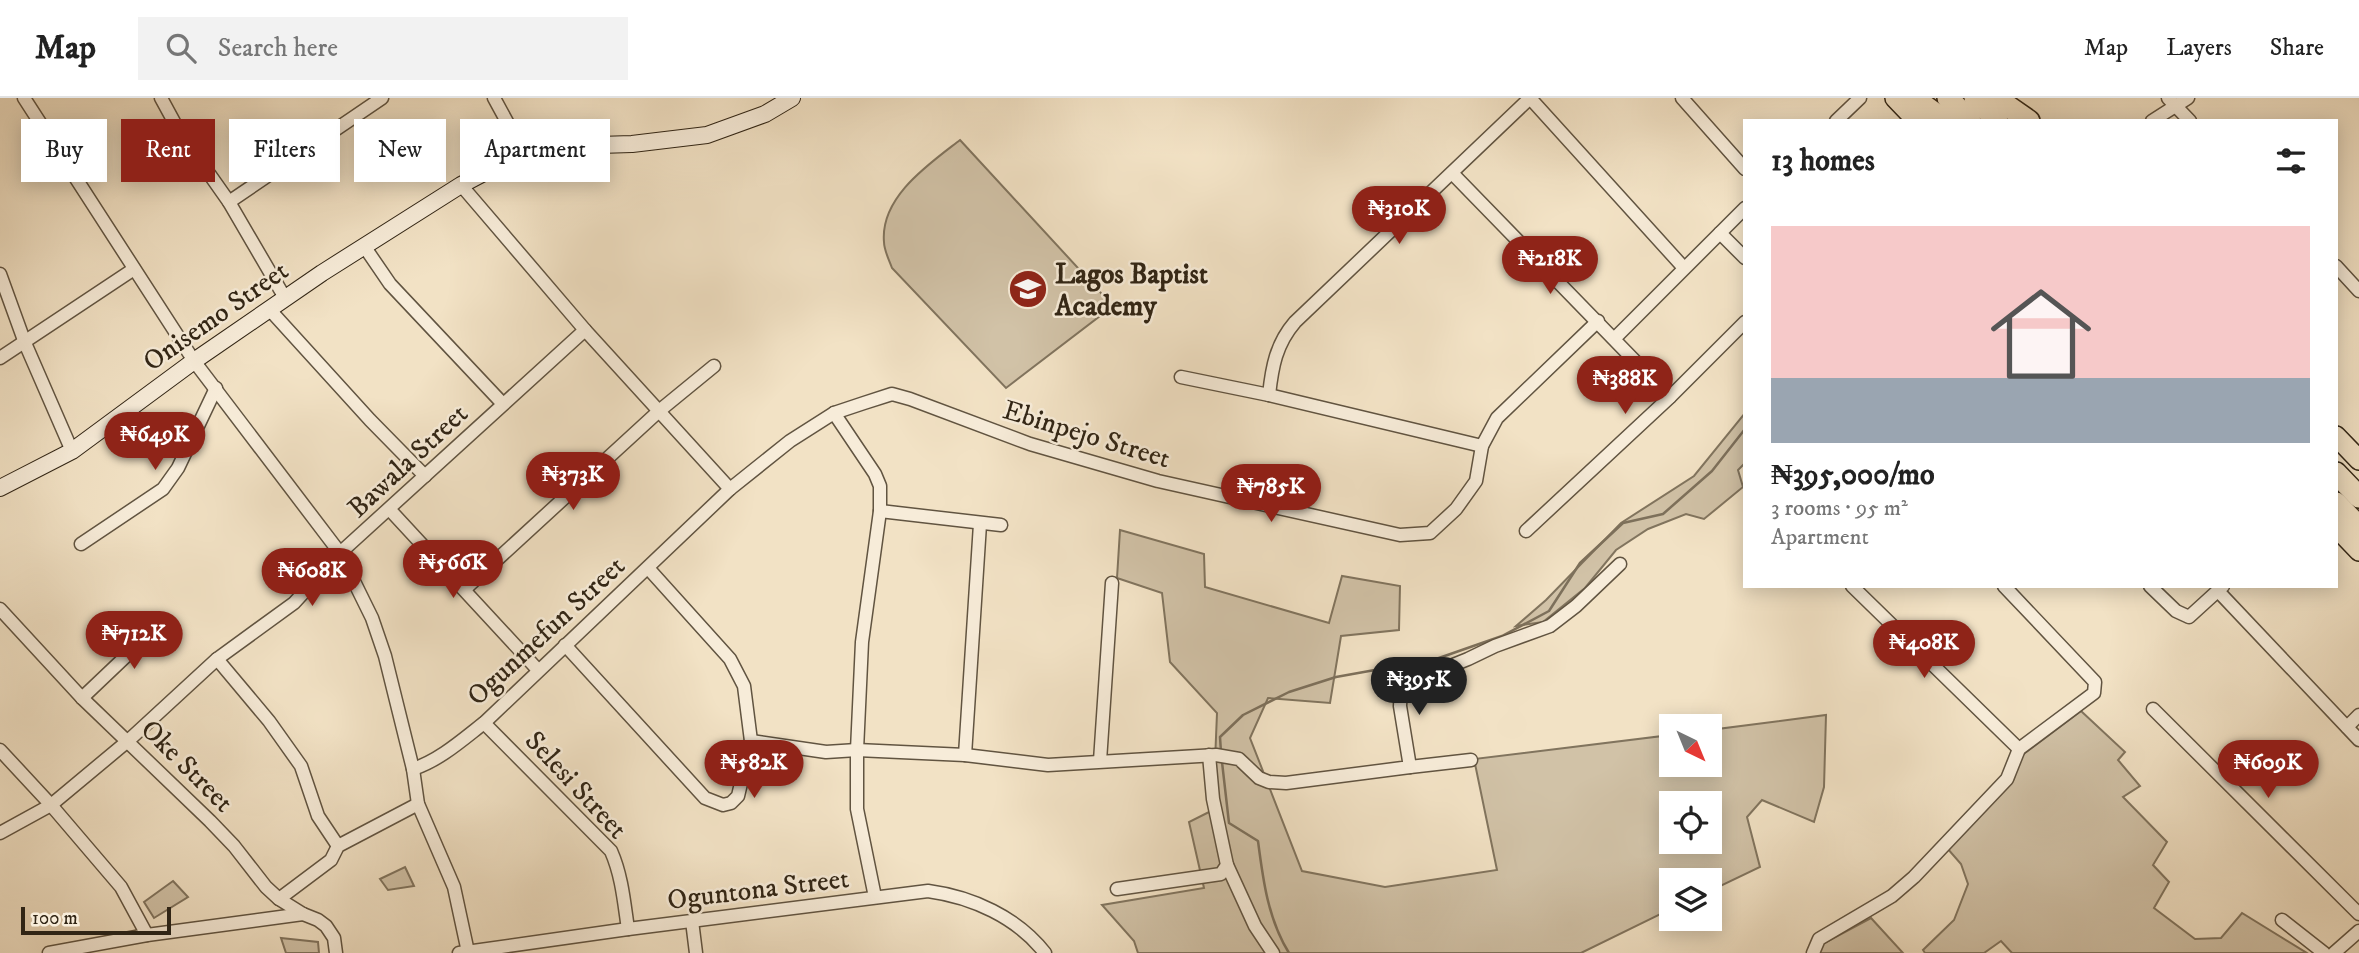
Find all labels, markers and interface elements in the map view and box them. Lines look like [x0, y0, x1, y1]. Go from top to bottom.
search box [138, 17, 628, 80]
text: Map [35, 28, 96, 69]
icon: search [162, 29, 200, 67]
text: Search here [218, 32, 338, 65]
text: Map [2084, 33, 2128, 63]
text: Layers [2166, 33, 2232, 63]
text: Share [2270, 33, 2324, 63]
chip: Buy [21, 119, 107, 182]
chip: Rent [121, 119, 215, 182]
chip: Filters [229, 119, 340, 182]
chip: New [354, 119, 446, 182]
chip: Apartment [460, 119, 610, 182]
icon: filters [2272, 142, 2310, 180]
text: 13 homes [1771, 143, 1875, 180]
pin: ₦310K [1350, 186, 1448, 246]
text: ₦310K [1368, 194, 1430, 223]
pin: ₦218K [1501, 236, 1599, 296]
text: ₦218K [1518, 244, 1582, 273]
street label: Onisemo Street [136, 253, 295, 379]
place label: Lagos Baptist Academy [1054, 257, 1208, 324]
school or university icon: Lagos Baptist Academy [1007, 268, 1049, 310]
icon: home [1978, 271, 2104, 397]
pin: ₦388K [1576, 356, 1674, 416]
text: ₦388K [1593, 364, 1657, 393]
street label: Ebinpejo Street [999, 392, 1174, 476]
street label: Bawala Street [341, 397, 475, 526]
pin: ₦649K [106, 412, 204, 472]
text: ₦649K [120, 420, 190, 449]
pin: ₦373K [524, 452, 622, 512]
text: ₦395,000/mo [1771, 457, 1935, 494]
text: ₦373K [542, 460, 604, 489]
pin: ₦785K [1222, 464, 1320, 524]
text: ₦785K [1237, 472, 1305, 501]
text: 3 rooms · 95 m² [1771, 494, 1908, 523]
text: Apartment [1771, 523, 1869, 552]
pin: ₦566K [404, 540, 502, 600]
pin: ₦608K [263, 548, 361, 608]
text: ₦566K [419, 548, 487, 577]
street label: Ogunmefun Street [460, 549, 632, 713]
text: ₦608K [278, 556, 346, 585]
pin: ₦712K [85, 612, 183, 671]
text: ₦712K [102, 619, 166, 648]
pin: ₦408K [1875, 620, 1973, 680]
text: ₦408K [1889, 628, 1959, 657]
pin: ₦395K [1370, 658, 1468, 717]
text: ₦395K [1387, 665, 1451, 694]
street label: Oke Street [133, 712, 241, 820]
north arrow [1659, 714, 1722, 777]
map controls [1659, 714, 1722, 931]
street label: Selesi Street [517, 724, 635, 846]
pin: ₦582K [705, 740, 803, 800]
pin: ₦609K [2219, 740, 2317, 800]
text: ₦582K [721, 748, 787, 777]
text: ₦609K [2234, 748, 2302, 777]
button: locate [1659, 791, 1722, 854]
street label: Oguntona Street [665, 861, 851, 918]
button: layers [1659, 868, 1722, 931]
scale bar [21, 904, 172, 936]
text: 100 m [32, 907, 78, 930]

